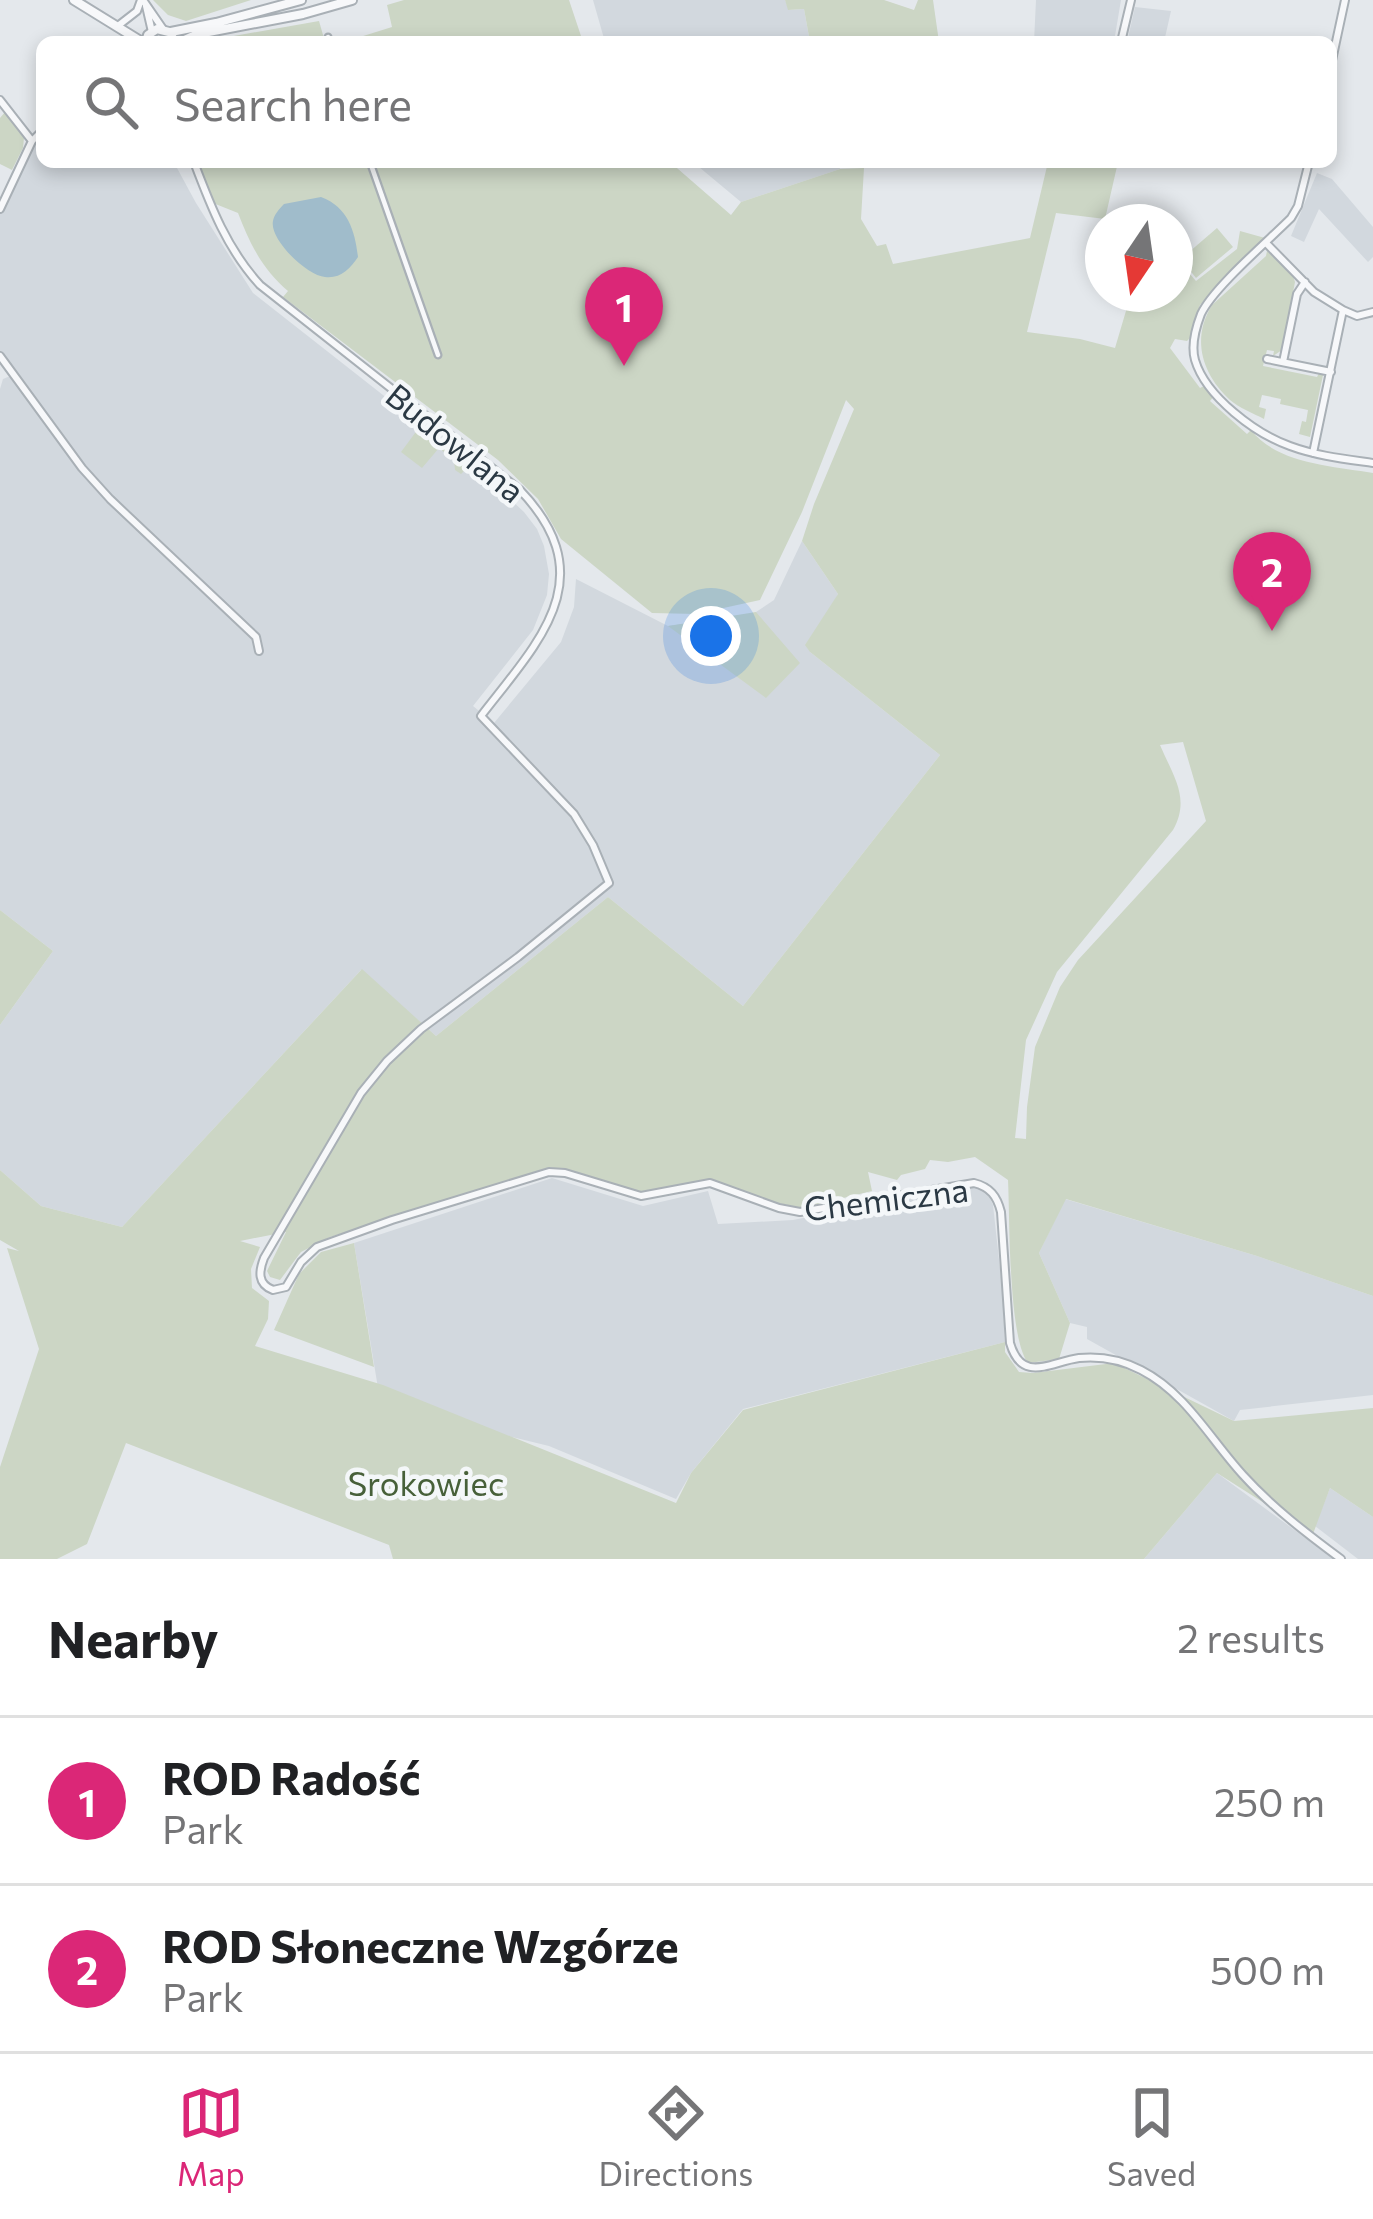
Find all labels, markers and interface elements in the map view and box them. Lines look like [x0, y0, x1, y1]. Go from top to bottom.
search box [36, 36, 1337, 168]
icon: search [78, 69, 144, 135]
text: Search here [174, 75, 412, 130]
north arrow [1085, 204, 1193, 312]
pin: 1 [585, 267, 663, 366]
street label: Budowlana [379, 374, 533, 510]
pin: 2 [1233, 532, 1311, 631]
your location [681, 606, 741, 666]
street label: Chemiczna [802, 1168, 970, 1228]
park label: Srokowiec [348, 1462, 504, 1503]
text: Nearby [48, 1606, 218, 1669]
text: 2 results [1177, 1613, 1325, 1661]
text: ROD Radość [162, 1749, 420, 1804]
text: 1 [78, 1777, 96, 1825]
text: 250 m [1214, 1777, 1325, 1825]
text: Park [162, 1804, 244, 1852]
text: ROD Słoneczne Wzgórze [162, 1917, 679, 1972]
text: 2 [76, 1945, 98, 1993]
text: 500 m [1210, 1945, 1325, 1993]
text: Park [162, 1972, 244, 2020]
tab: Map [177, 2080, 245, 2193]
tab: Directions [599, 2080, 753, 2193]
tab: Saved [1107, 2080, 1196, 2193]

